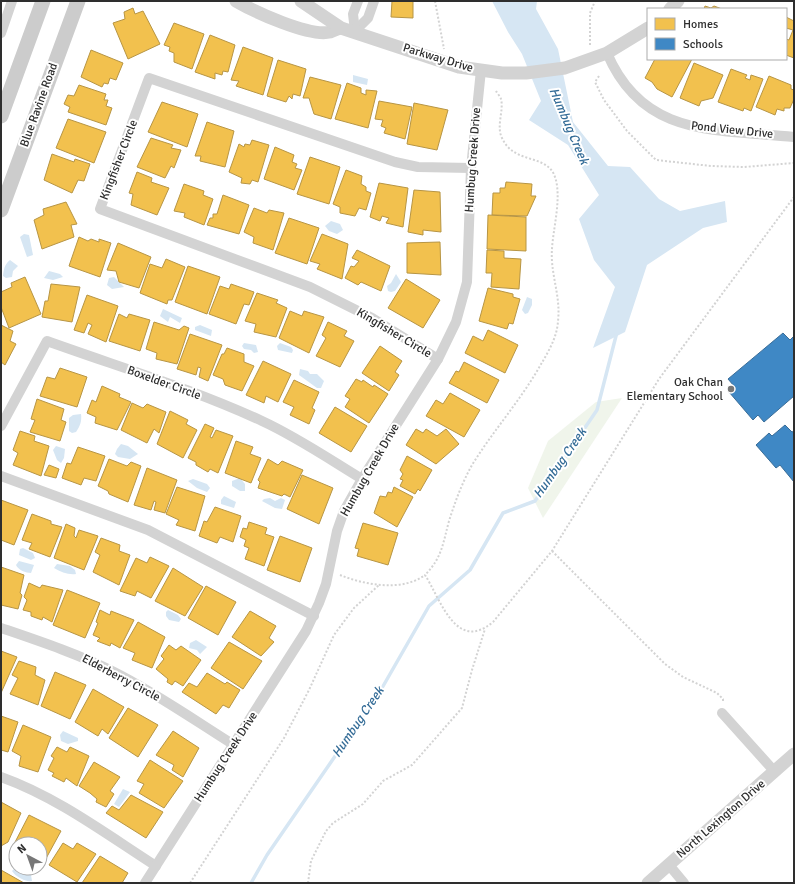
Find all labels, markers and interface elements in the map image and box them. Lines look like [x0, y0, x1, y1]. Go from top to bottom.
legend [647, 8, 787, 60]
text: Homes [683, 17, 718, 32]
text: Schools [683, 37, 723, 52]
street label: Parkway Drive [401, 40, 475, 76]
street label: Blue Ravine Road [17, 61, 61, 149]
water label: Humbug Creek [546, 85, 593, 168]
street label: Humbug Creek Drive [462, 107, 484, 213]
street label: Kingfisher Circle [97, 118, 141, 202]
street label: Pond View Drive [690, 118, 774, 142]
street label: Kingfisher Circle [354, 305, 434, 361]
street label: Boxelder Circle [125, 363, 203, 403]
place label: Oak Chan Elementary School [627, 375, 723, 404]
marker: Oak Chan Elementary School [726, 384, 736, 394]
street label: Humbug Creek Drive [337, 421, 403, 519]
water label: Humbug Creek [530, 424, 591, 501]
street label: Elderberry Circle [79, 651, 163, 705]
water label: Humbug Creek [328, 682, 388, 760]
street label: Humbug Creek Drive [191, 709, 261, 805]
street label: North Lexington Drive [674, 776, 768, 862]
north arrow [8, 836, 48, 876]
text: N [15, 841, 29, 856]

